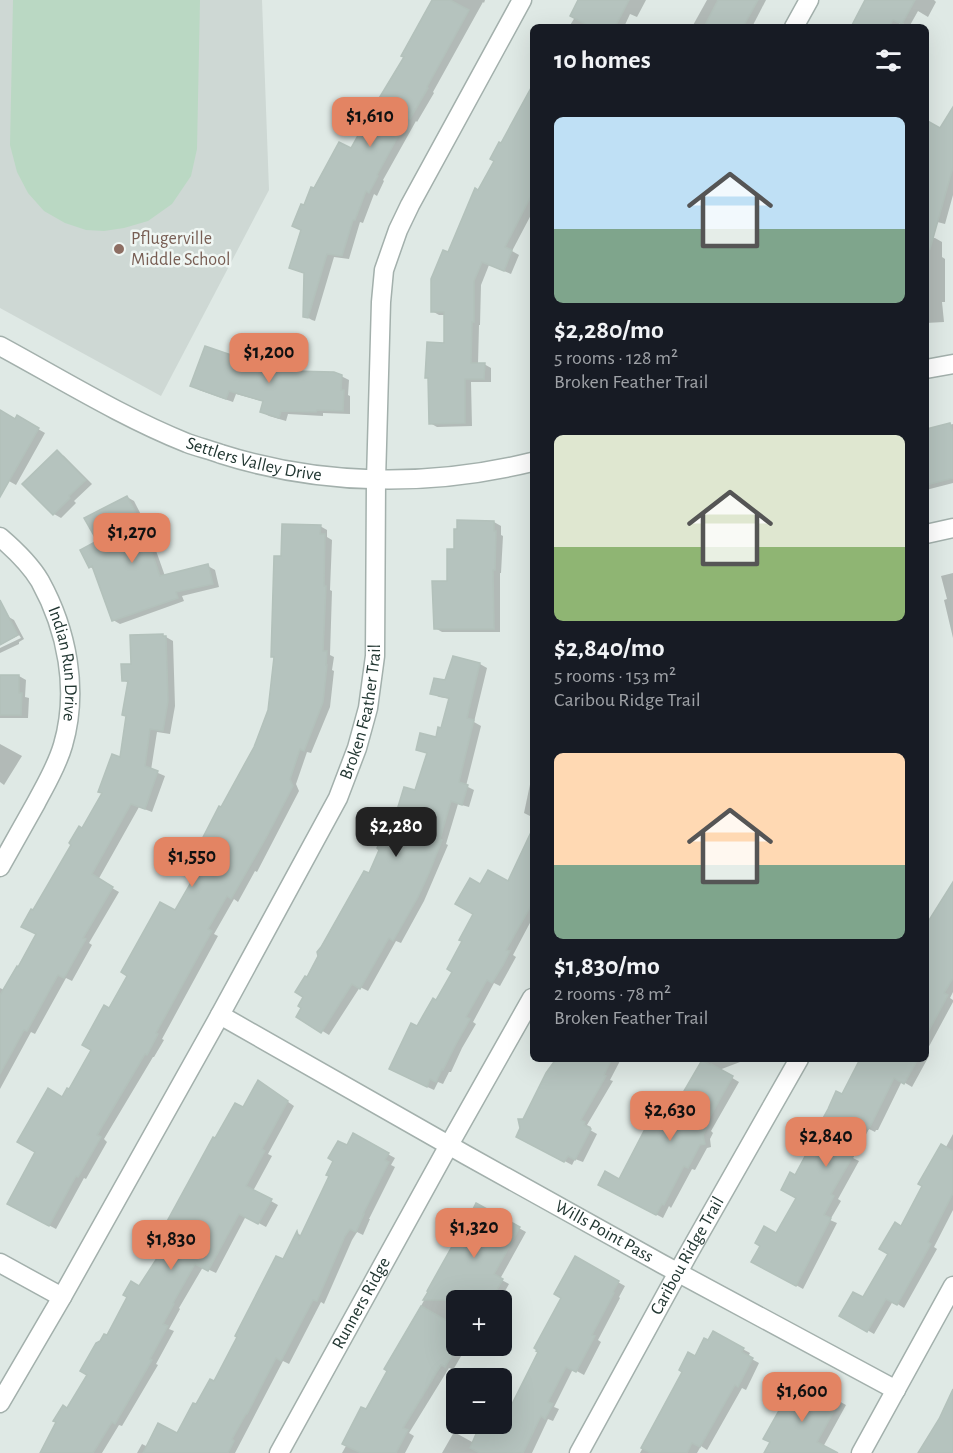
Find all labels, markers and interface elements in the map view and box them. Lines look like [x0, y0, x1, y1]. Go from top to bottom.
icon: filters [872, 44, 905, 77]
text: 10 homes [554, 47, 651, 73]
pin: $1,610 [321, 97, 419, 148]
text: $1,610 [346, 106, 394, 126]
icon: home [676, 156, 784, 264]
place label: Pflugerville Middle School [131, 230, 230, 269]
marker: Pflugerville Middle School [112, 242, 126, 256]
text: $2,280/mo [554, 317, 664, 343]
pin: $1,200 [220, 333, 318, 384]
text: $1,200 [243, 342, 295, 362]
text: 5 rooms · 128 m² [554, 348, 678, 368]
text: Broken Feather Trail [554, 372, 708, 392]
street label: Settlers Valley Drive [184, 434, 323, 485]
icon: home [676, 474, 784, 582]
pin: $1,270 [83, 513, 181, 564]
text: $1,270 [107, 522, 157, 542]
street label: Indian Run Drive [44, 604, 79, 722]
text: $2,840/mo [554, 635, 665, 661]
street label: Broken Feather Trail [337, 644, 384, 782]
text: 5 rooms · 153 m² [554, 666, 676, 686]
text: Caribou Ridge Trail [554, 690, 701, 710]
icon: home [676, 792, 784, 900]
pin: $2,280 [347, 807, 445, 858]
text: $2,280 [370, 816, 422, 836]
pin: $1,550 [143, 837, 241, 888]
text: $1,550 [168, 846, 216, 866]
text: $1,830/mo [554, 953, 660, 979]
text: 2 rooms · 78 m² [554, 984, 671, 1004]
text: Broken Feather Trail [554, 1008, 708, 1028]
pin: $2,630 [621, 1091, 719, 1142]
text: $2,630 [644, 1100, 696, 1120]
pin: $2,840 [777, 1117, 875, 1168]
text: $2,840 [799, 1126, 853, 1146]
street label: Caribou Ridge Trail [647, 1194, 728, 1318]
street label: Wills Point Pass [552, 1197, 656, 1266]
pin: $1,320 [425, 1208, 523, 1259]
text: $1,320 [449, 1217, 499, 1237]
pin: $1,830 [122, 1220, 220, 1271]
text: $1,830 [146, 1229, 196, 1249]
street label: Runners Ridge [329, 1254, 394, 1352]
map controls [446, 1290, 512, 1434]
button: + [446, 1290, 512, 1356]
button: − [446, 1368, 512, 1434]
pin: $1,600 [753, 1372, 851, 1423]
text: $1,600 [776, 1381, 828, 1401]

